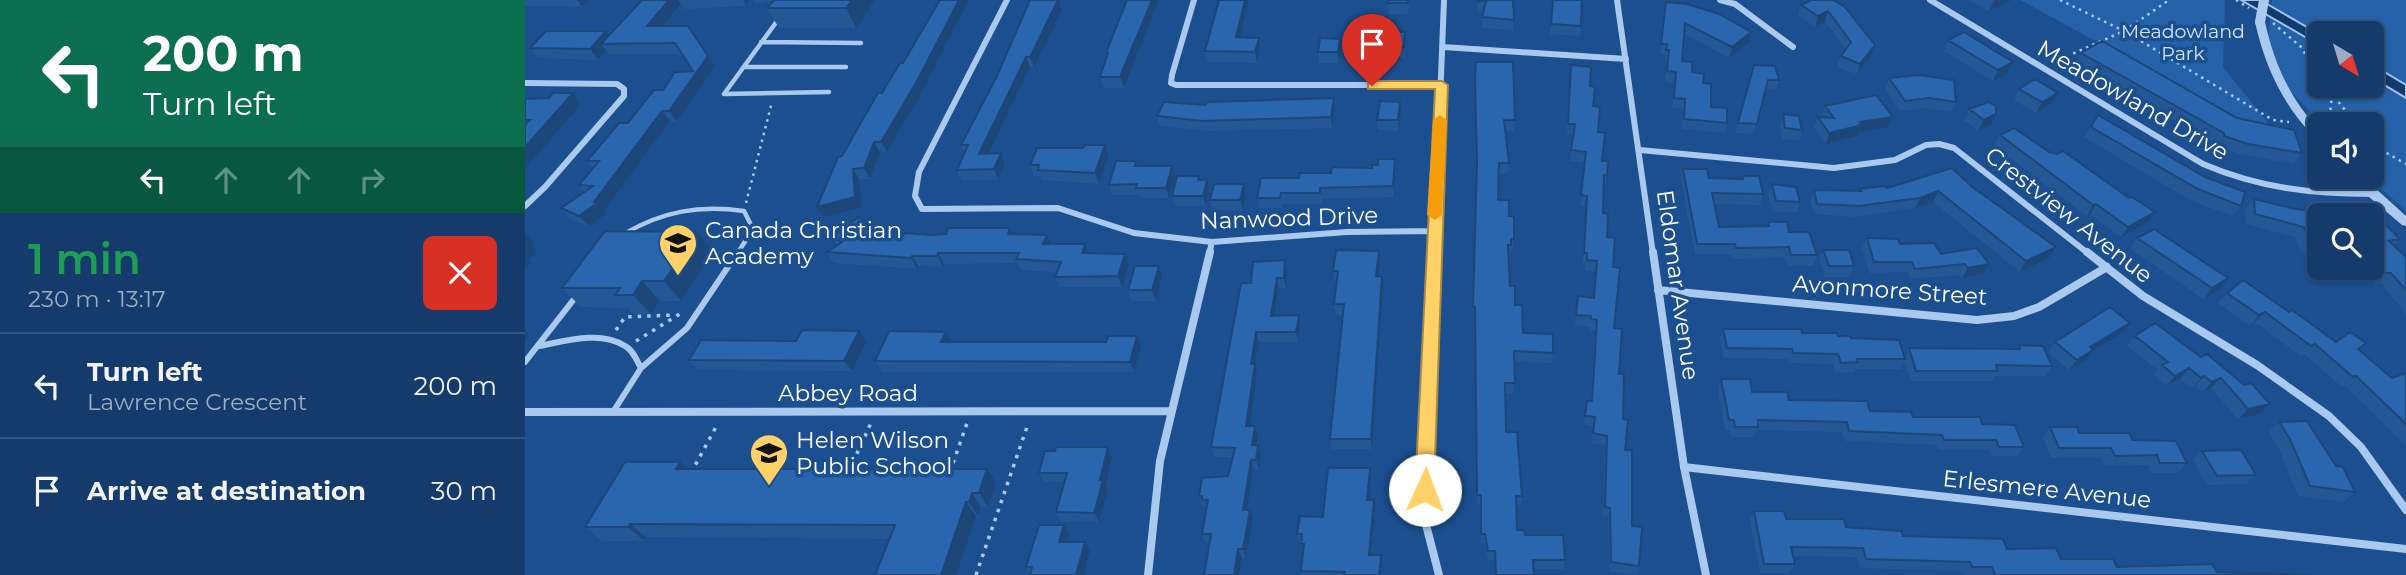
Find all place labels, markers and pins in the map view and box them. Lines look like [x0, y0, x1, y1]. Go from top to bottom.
pin [1342, 14, 1402, 86]
place label: Canada Christian Academy [705, 216, 902, 270]
school or university icon: Canada Christian Academy [657, 222, 699, 277]
place label: Helen Wilson Public School [796, 426, 952, 480]
school or university icon: Helen Wilson Public School [748, 432, 790, 487]

